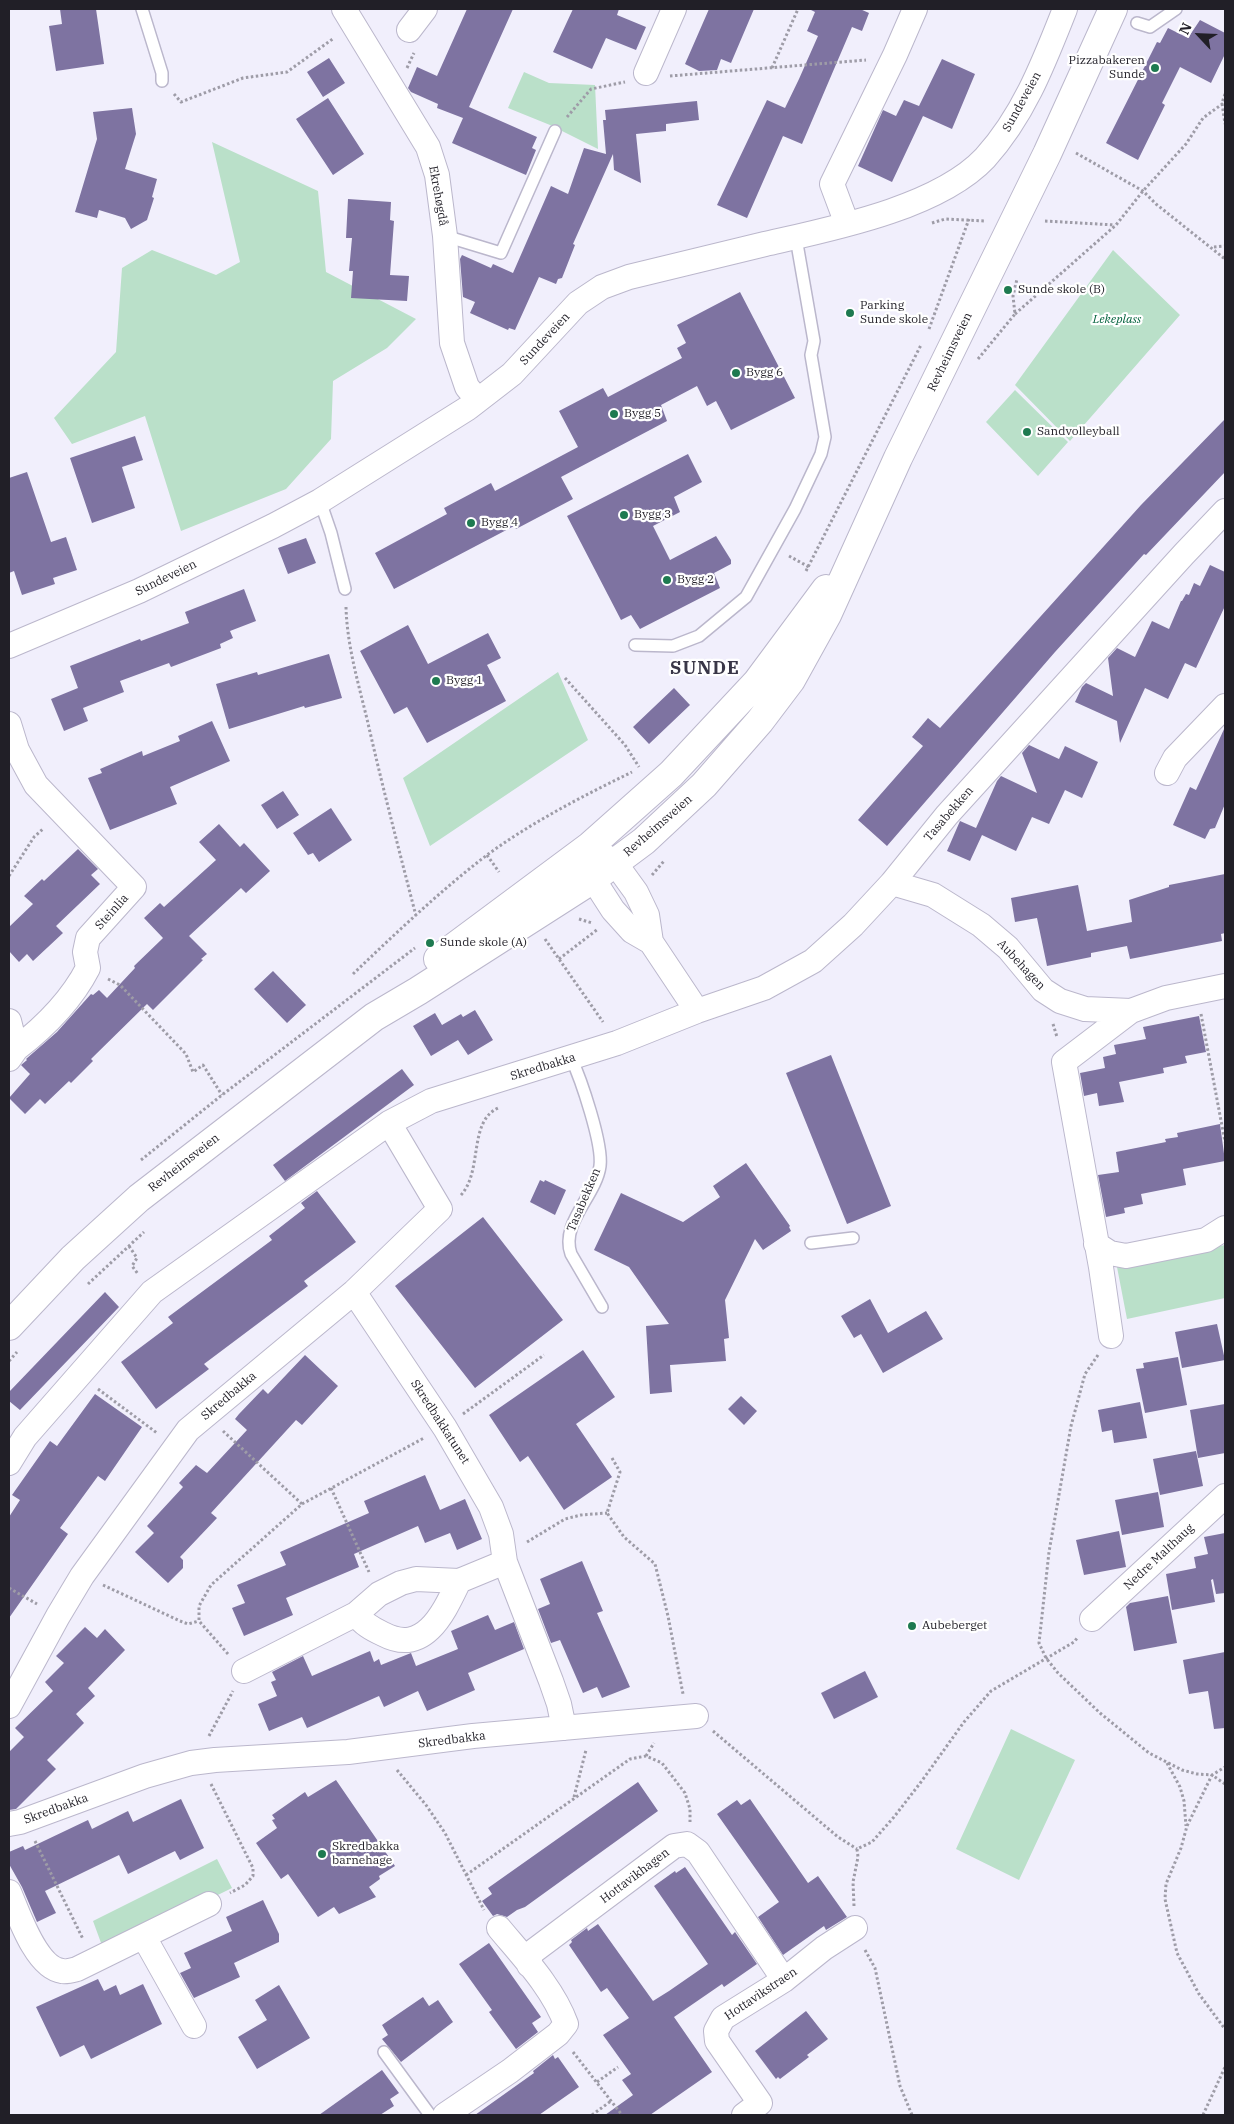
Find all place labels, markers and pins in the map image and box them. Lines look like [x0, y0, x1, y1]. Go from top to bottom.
place label: Pizzabakeren Sunde [1069, 54, 1145, 82]
marker: Pizzabakeren Sunde [1149, 62, 1161, 74]
place label: Sunde skole (B) [1018, 283, 1105, 297]
marker: Sunde skole (B) [1002, 284, 1014, 296]
place label: Parking Sunde skole [860, 299, 928, 327]
marker: Parking Sunde skole [844, 307, 856, 319]
place label: Bygg 6 [746, 366, 783, 380]
marker: Bygg 6 [730, 367, 742, 379]
place label: Bygg 5 [624, 407, 661, 421]
marker: Bygg 5 [608, 408, 620, 420]
place label: Sandvolleyball [1037, 425, 1120, 439]
marker: Sandvolleyball [1021, 426, 1033, 438]
place label: Bygg 3 [634, 508, 671, 522]
marker: Bygg 3 [618, 509, 630, 521]
place label: Bygg 4 [481, 516, 518, 530]
marker: Bygg 4 [465, 517, 477, 529]
place label: Bygg 2 [677, 573, 714, 587]
marker: Bygg 2 [661, 574, 673, 586]
place label: Bygg 1 [446, 674, 483, 688]
marker: Bygg 1 [430, 675, 442, 687]
place label: Sunde skole (A) [440, 936, 527, 950]
marker: Sunde skole (A) [424, 937, 436, 949]
place label: Aubeberget [922, 1619, 987, 1633]
marker: Aubeberget [906, 1620, 918, 1632]
place label: Skredbakka barnehage [332, 1840, 400, 1868]
marker: Skredbakka barnehage [316, 1848, 328, 1860]

